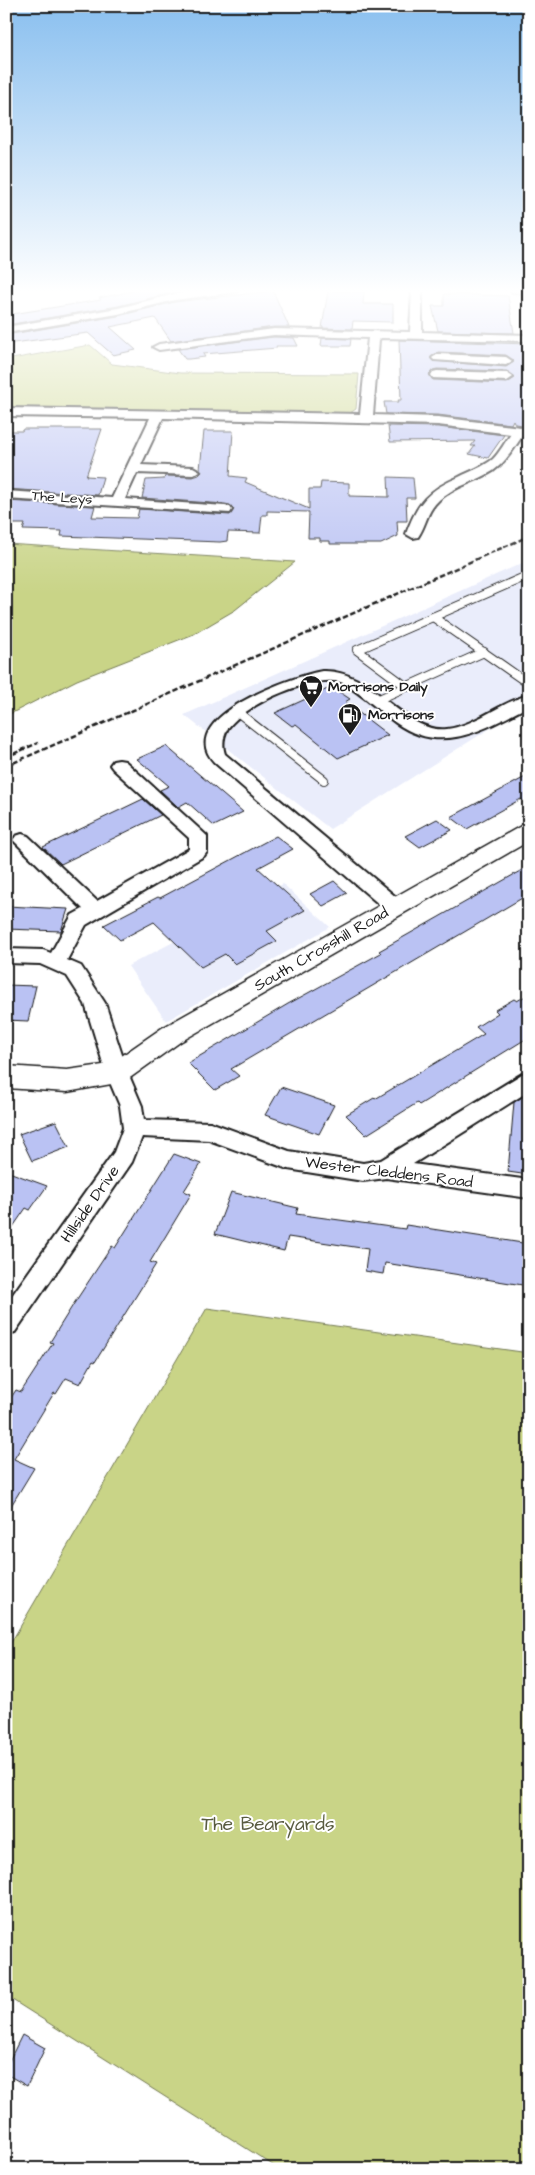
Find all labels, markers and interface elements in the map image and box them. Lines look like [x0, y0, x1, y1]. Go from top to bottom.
street label: The Leys [31, 486, 93, 510]
supermarket icon: Morrisons Daily [298, 674, 324, 708]
place label: Morrisons Daily [328, 677, 428, 697]
fuel station icon: Morrisons [337, 702, 363, 736]
place label: Morrisons [368, 705, 434, 725]
street label: South Crosshill Road [250, 901, 392, 997]
street label: Wester Cleddens Road [304, 1151, 474, 1193]
street label: Hillside Drive [55, 1161, 125, 1247]
park label: The Bearyards [202, 1811, 334, 1839]

